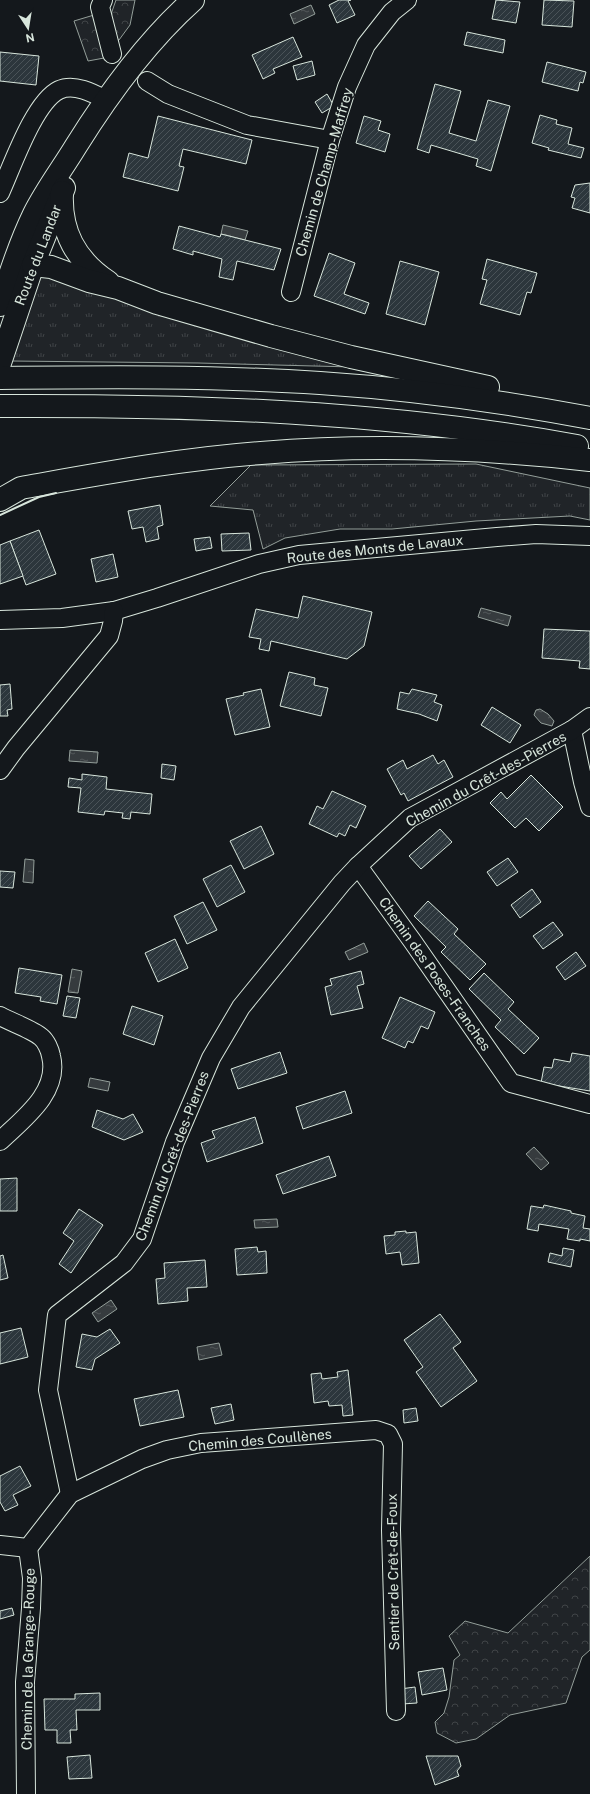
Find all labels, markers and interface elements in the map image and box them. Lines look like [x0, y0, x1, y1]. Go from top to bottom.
north arrow [8, 8, 48, 48]
text: N [25, 31, 36, 45]
street label: Chemin de Champ-Maffrey [292, 85, 356, 258]
street label: Route du Landar [11, 202, 65, 308]
street label: Route des Monts de Lavaux [286, 532, 464, 566]
street label: Chemin du Crêt-des-Pierres [403, 728, 569, 830]
street label: Chemin des Poses-Franches [376, 894, 494, 1054]
street label: Chemin du Crêt-des-Pierres [132, 1069, 212, 1243]
street label: Chemin des Coullènes [188, 1426, 332, 1454]
street label: Sentier de Crêt-de-Foux [384, 1493, 402, 1651]
street label: Chemin de la Grange-Rouge [18, 1568, 38, 1750]

